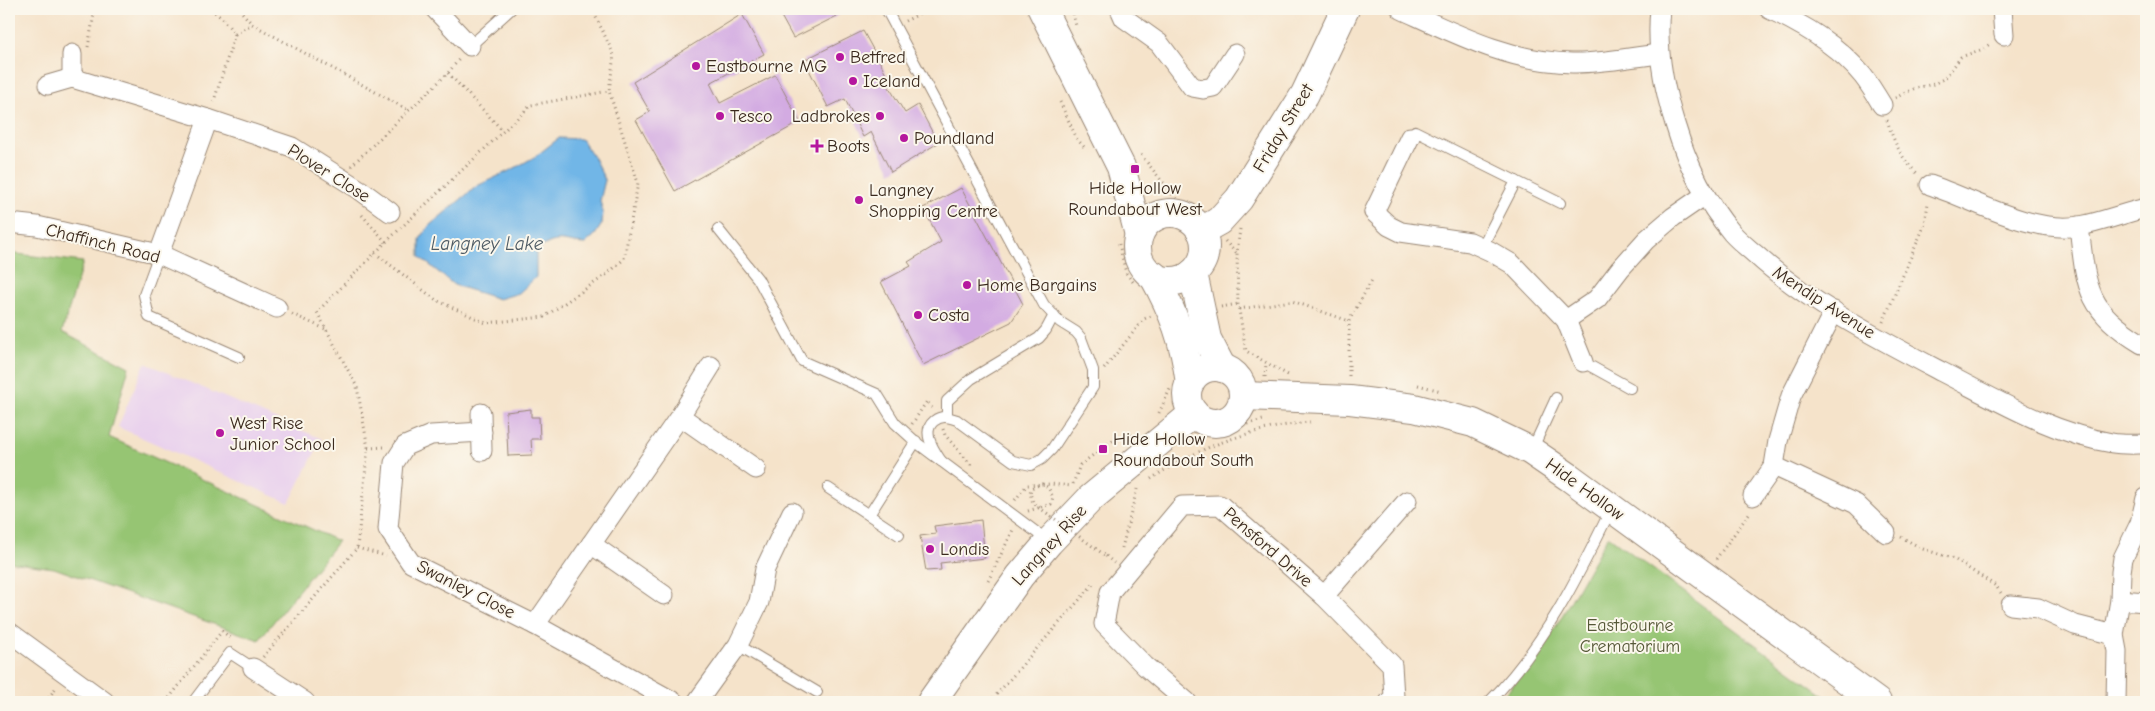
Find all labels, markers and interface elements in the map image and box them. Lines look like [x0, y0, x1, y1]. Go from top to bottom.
place label: Betfred [850, 47, 906, 68]
marker: Betfred [834, 51, 846, 63]
place label: Eastbourne MG [706, 56, 827, 77]
marker: Eastbourne MG [690, 60, 702, 72]
place label: Iceland [863, 71, 920, 92]
marker: Iceland [847, 75, 859, 87]
street label: Friday Street [1249, 79, 1319, 176]
place label: Tesco [730, 106, 773, 127]
place label: Ladbrokes [792, 106, 870, 127]
marker: Tesco [714, 110, 726, 122]
marker: Ladbrokes [874, 110, 886, 122]
place label: Poundland [914, 128, 994, 149]
marker: Poundland [898, 132, 910, 144]
place label: Boots [827, 136, 870, 157]
street label: Plover Close [284, 140, 374, 207]
marker: Boots [811, 140, 823, 152]
marker: Hide Hollow Roundabout West [1129, 163, 1141, 175]
place label: Hide Hollow Roundabout West [1068, 178, 1203, 220]
place label: Langney Shopping Centre [869, 180, 998, 222]
marker: Langney Shopping Centre [853, 194, 865, 206]
street label: Chaffinch Road [43, 219, 162, 268]
water label: Langney Lake [431, 233, 544, 255]
street label: Mendip Avenue [1769, 261, 1879, 343]
place label: Home Bargains [977, 275, 1097, 296]
marker: Home Bargains [961, 279, 973, 291]
place label: Costa [928, 305, 970, 326]
marker: Costa [912, 309, 924, 321]
place label: West Rise Junior School [230, 413, 335, 455]
marker: West Rise Junior School [214, 427, 226, 439]
place label: Hide Hollow Roundabout South [1113, 429, 1254, 471]
marker: Hide Hollow Roundabout South [1097, 443, 1109, 455]
street label: Hide Hollow [1541, 454, 1628, 525]
street label: Langney Rise [1008, 500, 1091, 590]
street label: Pensford Drive [1219, 503, 1316, 592]
place label: Londis [940, 539, 989, 560]
marker: Londis [924, 543, 936, 555]
street label: Swanley Close [413, 556, 518, 623]
park label: Eastbourne Crematorium [1580, 615, 1680, 657]

